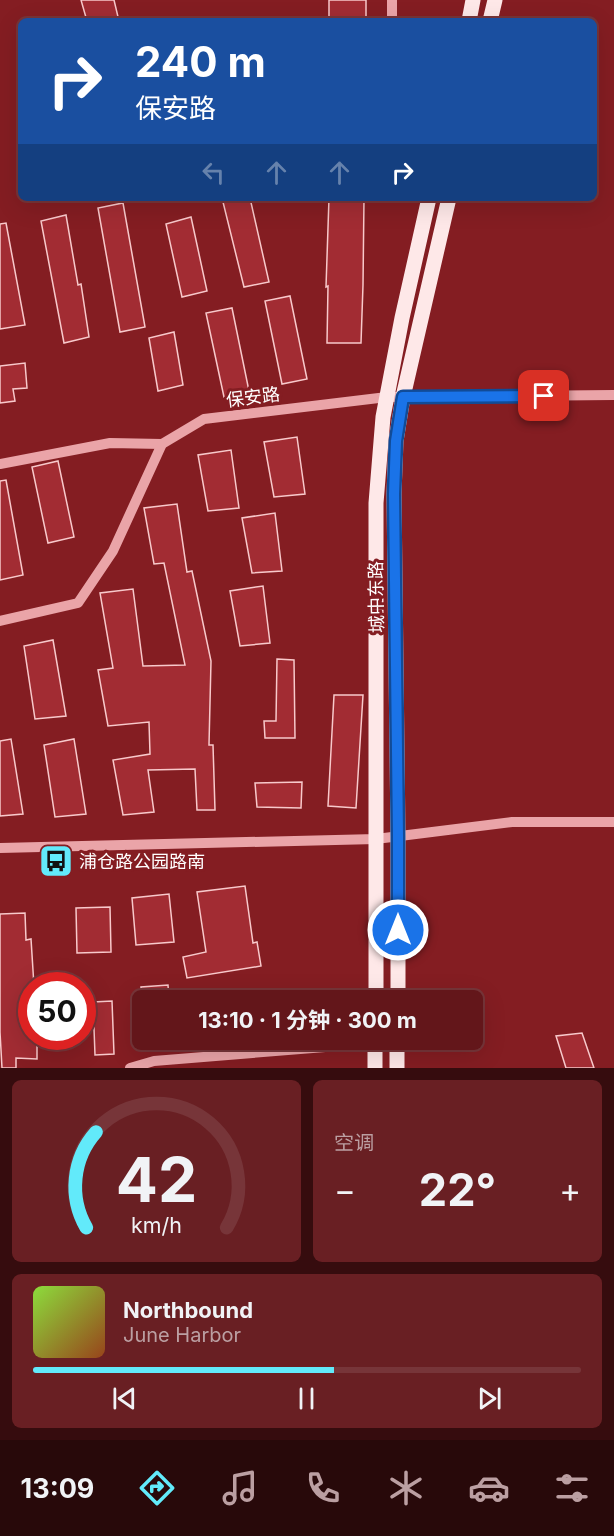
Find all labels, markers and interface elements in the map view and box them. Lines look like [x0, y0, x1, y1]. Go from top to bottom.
text: 240 m [135, 36, 266, 87]
icon: right [36, 42, 114, 120]
text: 保安路 [135, 92, 216, 125]
icon: left [197, 156, 230, 189]
icon: ahead [260, 156, 293, 189]
icon: ahead [323, 156, 356, 189]
icon: right [386, 156, 419, 189]
pin [518, 370, 569, 421]
icon: arrive [527, 379, 560, 412]
street label: 保安路 [225, 383, 281, 411]
street label: 城中东路 [365, 561, 387, 633]
bus stop icon: 浦仓路公园路南 [38, 843, 74, 879]
place label: 浦仓路公园路南 [79, 851, 205, 872]
position arrow [366, 898, 430, 962]
speed limit sign: 50 [18, 972, 96, 1050]
text: 13:10 · 1 分钟 · 300 m [198, 1007, 417, 1033]
text: 空调 [334, 1131, 374, 1155]
text: 42 [116, 1142, 197, 1217]
text: 22° [419, 1162, 496, 1217]
text: − [334, 1170, 356, 1210]
text: + [559, 1170, 581, 1210]
text: km/h [131, 1212, 182, 1238]
text: Northbound [123, 1297, 253, 1323]
text: June Harbor [123, 1323, 241, 1347]
icon: previous [108, 1382, 141, 1415]
icon: pause [290, 1382, 323, 1415]
icon: next [473, 1382, 506, 1415]
icon: directions [136, 1467, 178, 1509]
icon: music [219, 1467, 261, 1509]
icon: phone [302, 1467, 344, 1509]
icon: climate [385, 1467, 427, 1509]
icon: car [468, 1467, 510, 1509]
icon: filters [551, 1467, 593, 1509]
text: 13:09 [21, 1472, 94, 1505]

